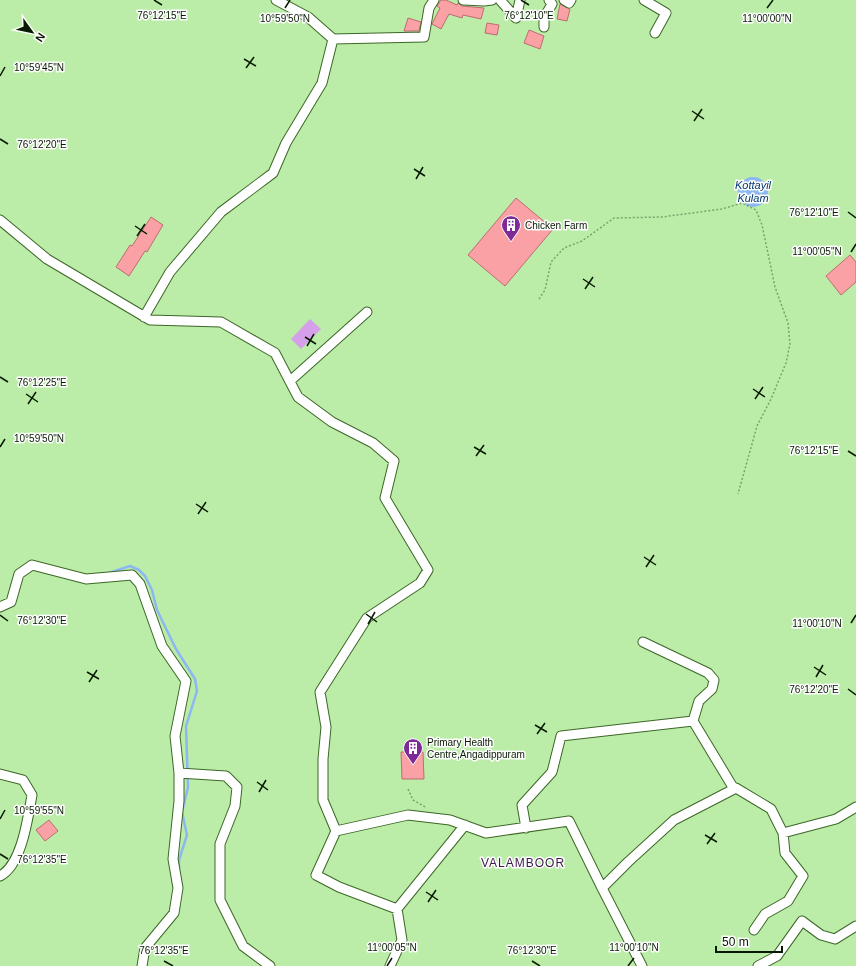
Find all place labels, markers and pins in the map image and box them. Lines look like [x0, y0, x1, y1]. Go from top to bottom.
building icon: Chicken Farm [500, 214, 522, 242]
place label: Chicken Farm [525, 220, 587, 231]
building icon: Primary Health Centre,Angadippuram [402, 737, 424, 765]
place label: Primary Health Centre,Angadippuram [427, 737, 525, 760]

